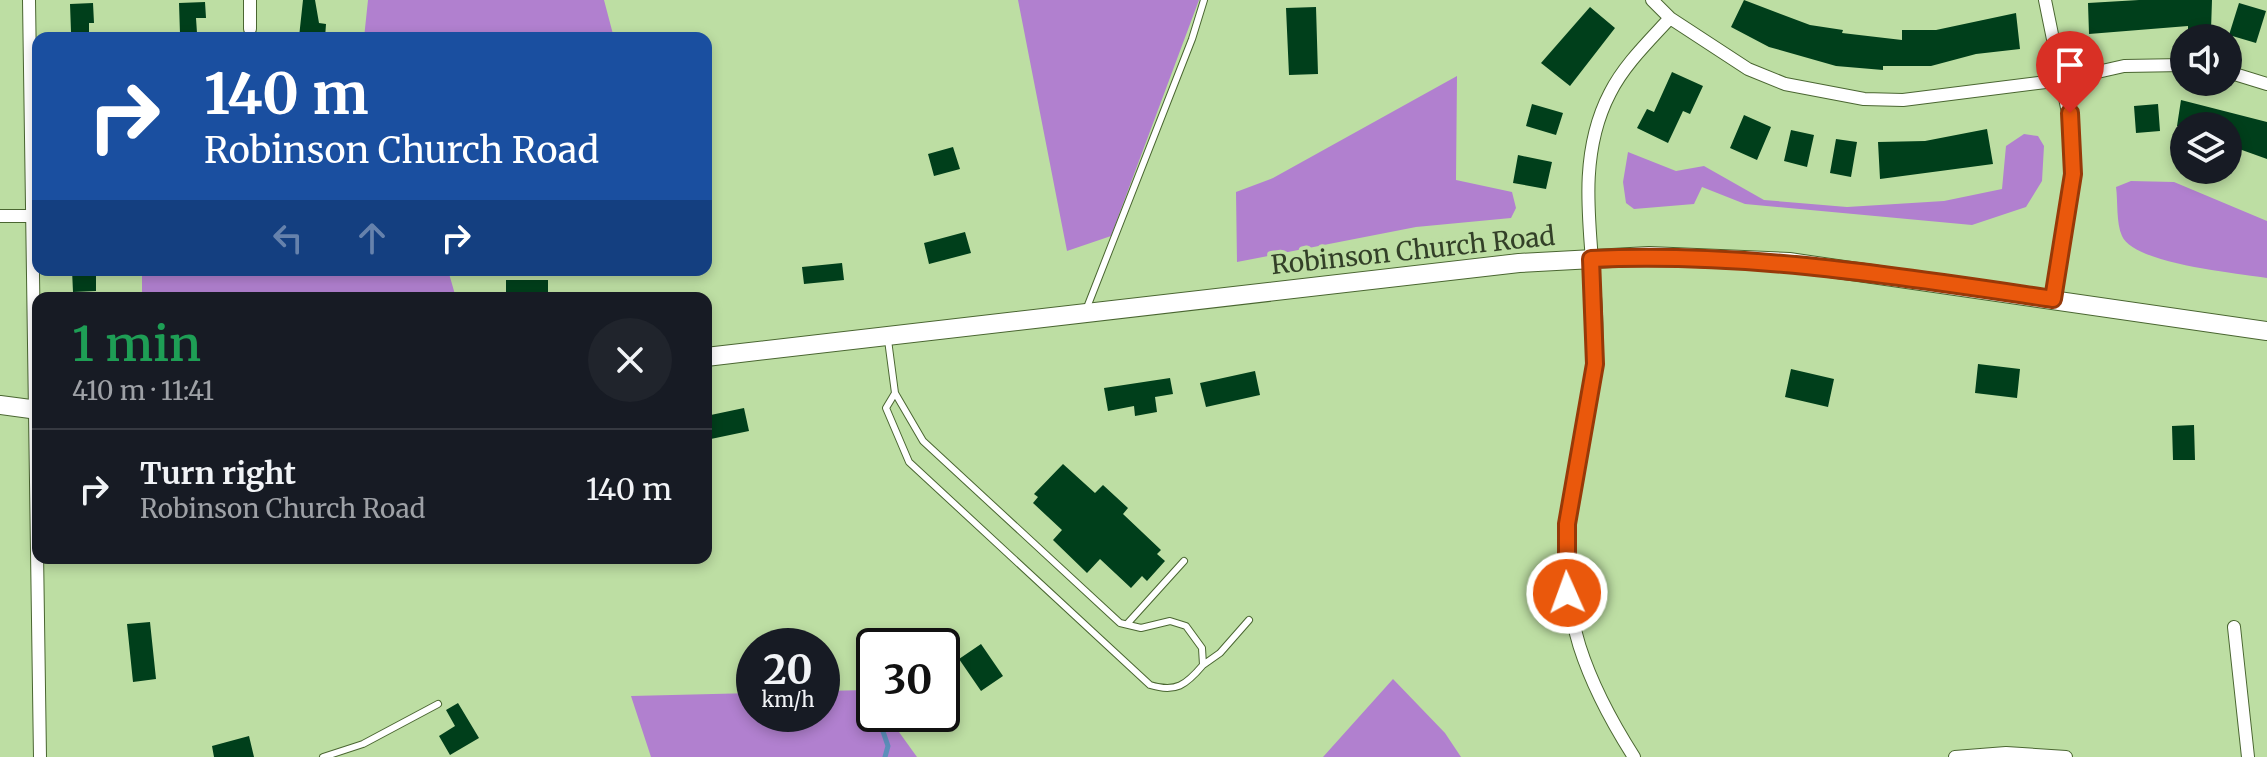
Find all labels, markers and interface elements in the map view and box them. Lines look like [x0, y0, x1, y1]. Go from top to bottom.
map controls [2170, 24, 2242, 184]
button: sound [2170, 24, 2242, 96]
pin [2036, 31, 2104, 113]
icon: arrive [2048, 43, 2092, 87]
text: 140 m [204, 59, 369, 129]
icon: right [72, 64, 176, 168]
button: layers [2170, 112, 2242, 184]
text: Robinson Church Road [204, 128, 599, 173]
icon: left [266, 216, 310, 260]
icon: ahead [350, 216, 394, 260]
icon: right [434, 216, 478, 260]
street label: Robinson Church Road [1269, 219, 1557, 281]
text: 1 min [72, 314, 201, 374]
button: close [588, 318, 672, 402]
text: 410 m · 11:41 [72, 374, 214, 407]
text: Turn right [140, 454, 296, 492]
icon: right [72, 467, 116, 511]
text: 140 m [586, 470, 672, 508]
text: Robinson Church Road [140, 492, 425, 525]
position arrow [1525, 551, 1609, 635]
speed limit sign: 30 [856, 628, 960, 732]
text: 20 [763, 645, 813, 695]
text: km/h [762, 687, 814, 712]

